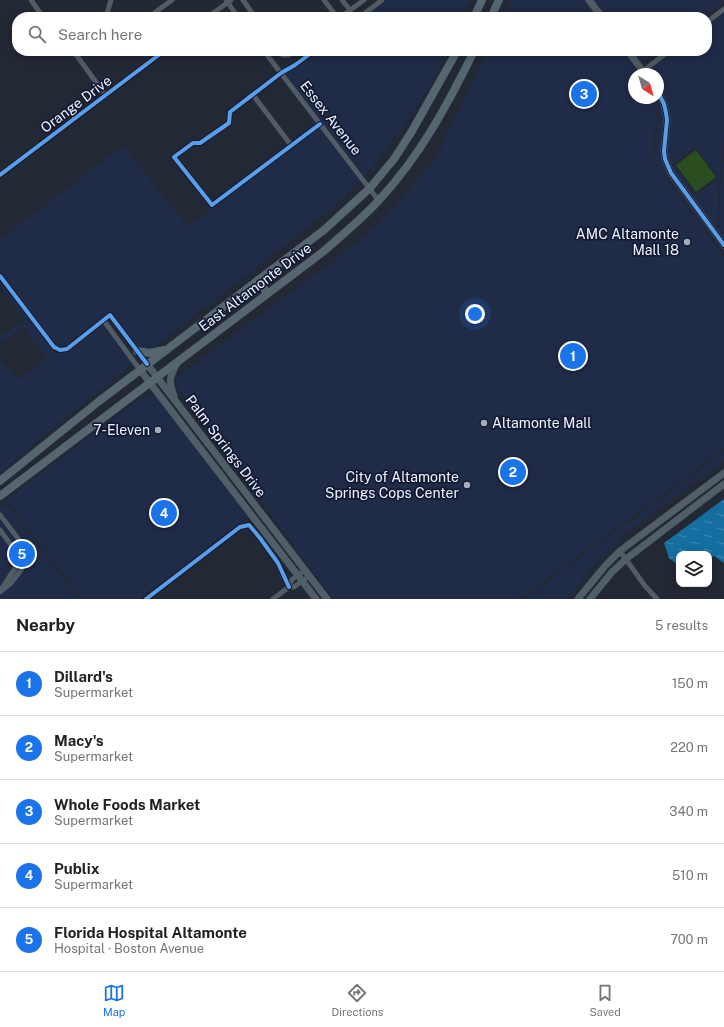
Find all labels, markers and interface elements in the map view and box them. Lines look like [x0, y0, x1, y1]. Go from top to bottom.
search box [12, 12, 712, 56]
icon: search [26, 23, 48, 45]
text: Search here [58, 26, 142, 43]
north arrow [628, 68, 664, 104]
street label: Orange Drive [37, 72, 115, 136]
street label: Essex Avenue [297, 78, 365, 158]
pin: 3 [571, 79, 597, 109]
place label: AMC Altamonte Mall 18 [576, 226, 679, 258]
marker: AMC Altamonte Mall 18 [682, 237, 692, 247]
street label: East Altamonte Drive [196, 239, 314, 335]
your location [465, 304, 485, 324]
pin: 1 [560, 341, 586, 371]
street label: Palm Springs Drive [182, 392, 270, 500]
place label: Altamonte Mall [492, 415, 591, 431]
marker: Altamonte Mall [479, 418, 489, 428]
place label: 7-Eleven [93, 422, 150, 438]
marker: 7-Eleven [153, 425, 163, 435]
pin: 2 [500, 457, 526, 487]
place label: City of Altamonte Springs Cops Center [325, 469, 459, 501]
marker: City of Altamonte Springs Cops Center [462, 480, 472, 490]
pin: 4 [151, 498, 177, 528]
pin: 5 [9, 539, 35, 569]
map controls [676, 551, 712, 587]
button: layers [676, 551, 712, 587]
text: Nearby [16, 615, 75, 635]
text: 5 results [655, 618, 708, 633]
text: Dillard's [54, 668, 113, 685]
text: 1 [26, 676, 32, 691]
text: 150 m [672, 676, 708, 691]
text: Supermarket [54, 685, 133, 700]
text: Macy's [54, 732, 104, 749]
text: 2 [25, 740, 33, 755]
text: 220 m [670, 740, 708, 755]
text: Supermarket [54, 749, 133, 764]
text: Whole Foods Market [54, 796, 200, 813]
text: 3 [25, 804, 33, 819]
text: 340 m [669, 804, 708, 819]
text: Supermarket [54, 813, 133, 828]
text: Publix [54, 860, 100, 877]
text: 4 [25, 868, 33, 883]
text: 510 m [672, 868, 708, 883]
text: Supermarket [54, 877, 133, 892]
text: Florida Hospital Altamonte [54, 924, 247, 941]
text: 5 [25, 932, 33, 947]
text: 700 m [670, 932, 708, 947]
text: Hospital · Boston Avenue [54, 941, 204, 956]
tab: Map [103, 982, 125, 1018]
tab: Directions [332, 982, 383, 1018]
tab: Saved [589, 982, 621, 1018]

